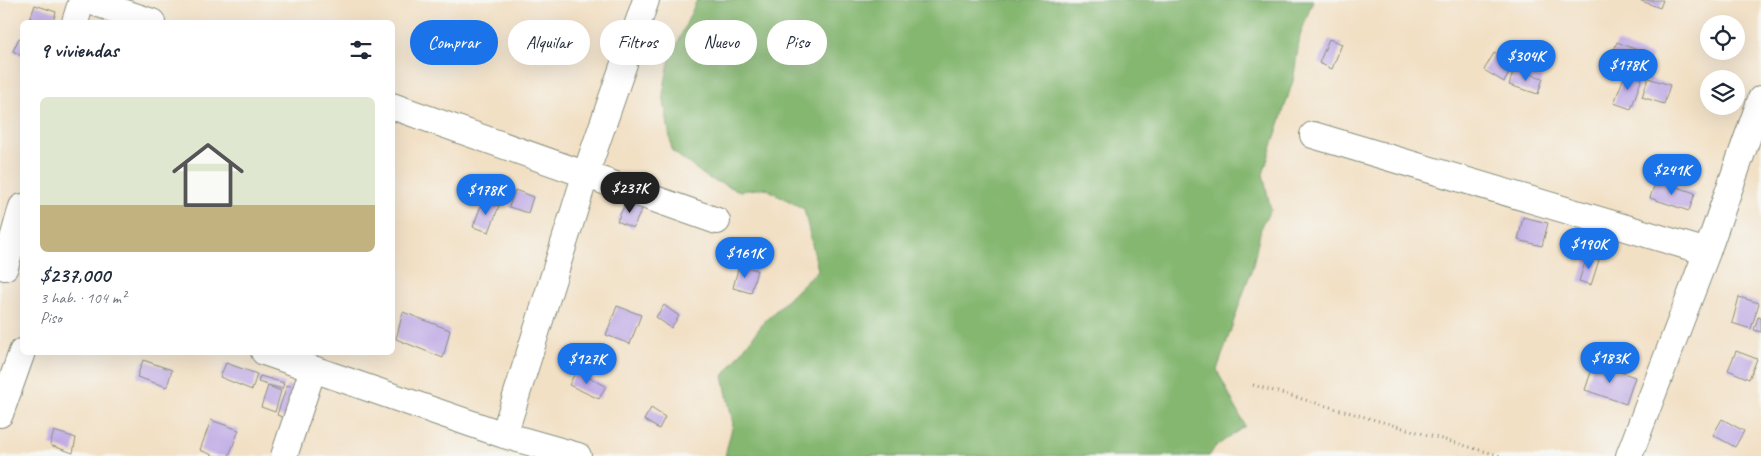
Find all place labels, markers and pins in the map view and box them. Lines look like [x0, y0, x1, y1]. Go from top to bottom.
pin: $304K [1491, 39, 1561, 82]
pin: $178K [1593, 48, 1663, 91]
pin: $241K [1637, 154, 1707, 196]
pin: $237K [595, 172, 665, 214]
pin: $178K [451, 174, 521, 216]
pin: $190K [1554, 228, 1624, 270]
pin: $161K [710, 236, 780, 279]
pin: $127K [552, 342, 622, 385]
pin: $183K [1575, 342, 1645, 384]

